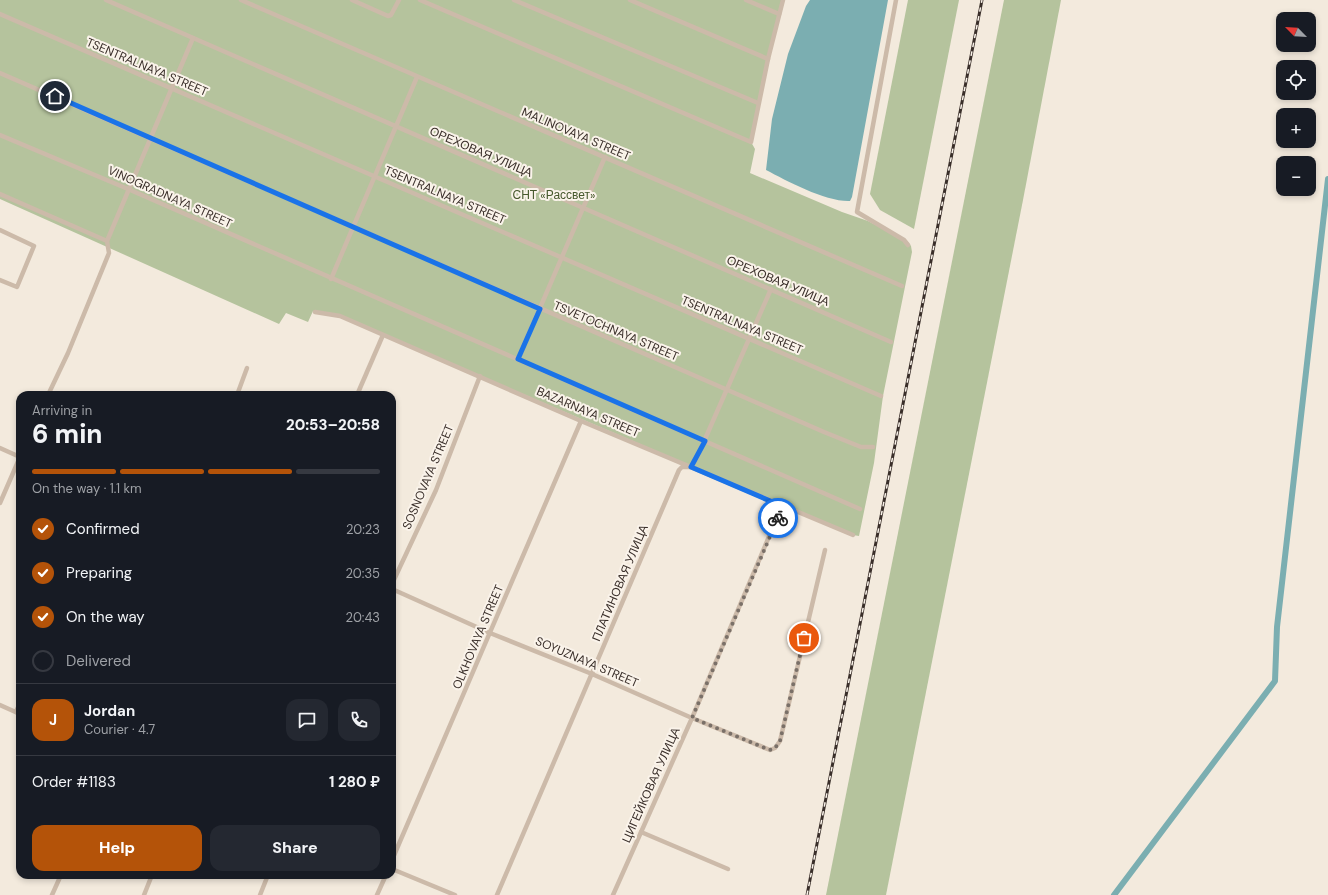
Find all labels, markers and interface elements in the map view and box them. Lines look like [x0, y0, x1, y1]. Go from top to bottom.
north arrow [1276, 12, 1316, 52]
map controls [1276, 12, 1316, 196]
street label: TSENTRALNAYA STREET [84, 34, 210, 100]
button: locate [1276, 60, 1316, 100]
pin [38, 79, 72, 113]
icon: home [44, 85, 66, 107]
street label: MALINOVAYA STREET [519, 104, 633, 164]
button: + [1276, 108, 1316, 148]
street label: ОРЕХОВАЯ УЛИЦА [427, 123, 535, 181]
button: − [1276, 156, 1316, 196]
street label: VINOGRADNAYA STREET [105, 162, 235, 232]
street label: TSENTRALNAYA STREET [382, 162, 508, 228]
park label: СНТ «Рассвет» [513, 187, 596, 203]
street label: ОРЕХОВАЯ УЛИЦА [724, 252, 832, 310]
street label: TSENTRALNAYA STREET [679, 292, 805, 358]
street label: TSVETOCHNAYA STREET [551, 297, 681, 365]
street label: BAZARNAYA STREET [534, 383, 642, 441]
text: Arriving in [32, 402, 92, 419]
text: 20:53–20:58 [286, 415, 380, 435]
text: 6 min [32, 417, 103, 451]
street label: SOSNOVAYA STREET [399, 422, 457, 532]
text: On the way · 1.1 km [32, 480, 142, 497]
courier [758, 498, 798, 538]
icon: bike [767, 507, 789, 529]
icon: check [32, 518, 54, 540]
text: Confirmed [66, 519, 140, 539]
text: 20:23 [346, 521, 380, 538]
street label: ПЛАТИНОВАЯ УЛИЦА [588, 522, 652, 644]
icon: check [32, 562, 54, 584]
text: Preparing [66, 563, 132, 583]
text: 20:35 [346, 565, 380, 582]
street label: OLKHOVAYA STREET [449, 582, 507, 692]
icon: check [32, 606, 54, 628]
text: On the way [66, 607, 145, 627]
text: 20:43 [346, 609, 380, 626]
pin [787, 621, 821, 655]
icon: bag [793, 627, 815, 649]
street label: SOYUZNAYA STREET [533, 633, 641, 691]
text: Delivered [66, 651, 131, 671]
button: chat [286, 699, 328, 741]
button: phone [338, 699, 380, 741]
text: Jordan [84, 701, 135, 721]
text: J [49, 710, 57, 730]
text: Courier · 4.7 [84, 721, 155, 738]
street label: ЦИГЕЙКОВАЯ УЛИЦА [618, 725, 684, 845]
text: Order #1183 [32, 772, 116, 792]
text: 1 280 ₽ [329, 772, 380, 792]
button: Help [32, 825, 202, 871]
button: Share [210, 825, 380, 871]

